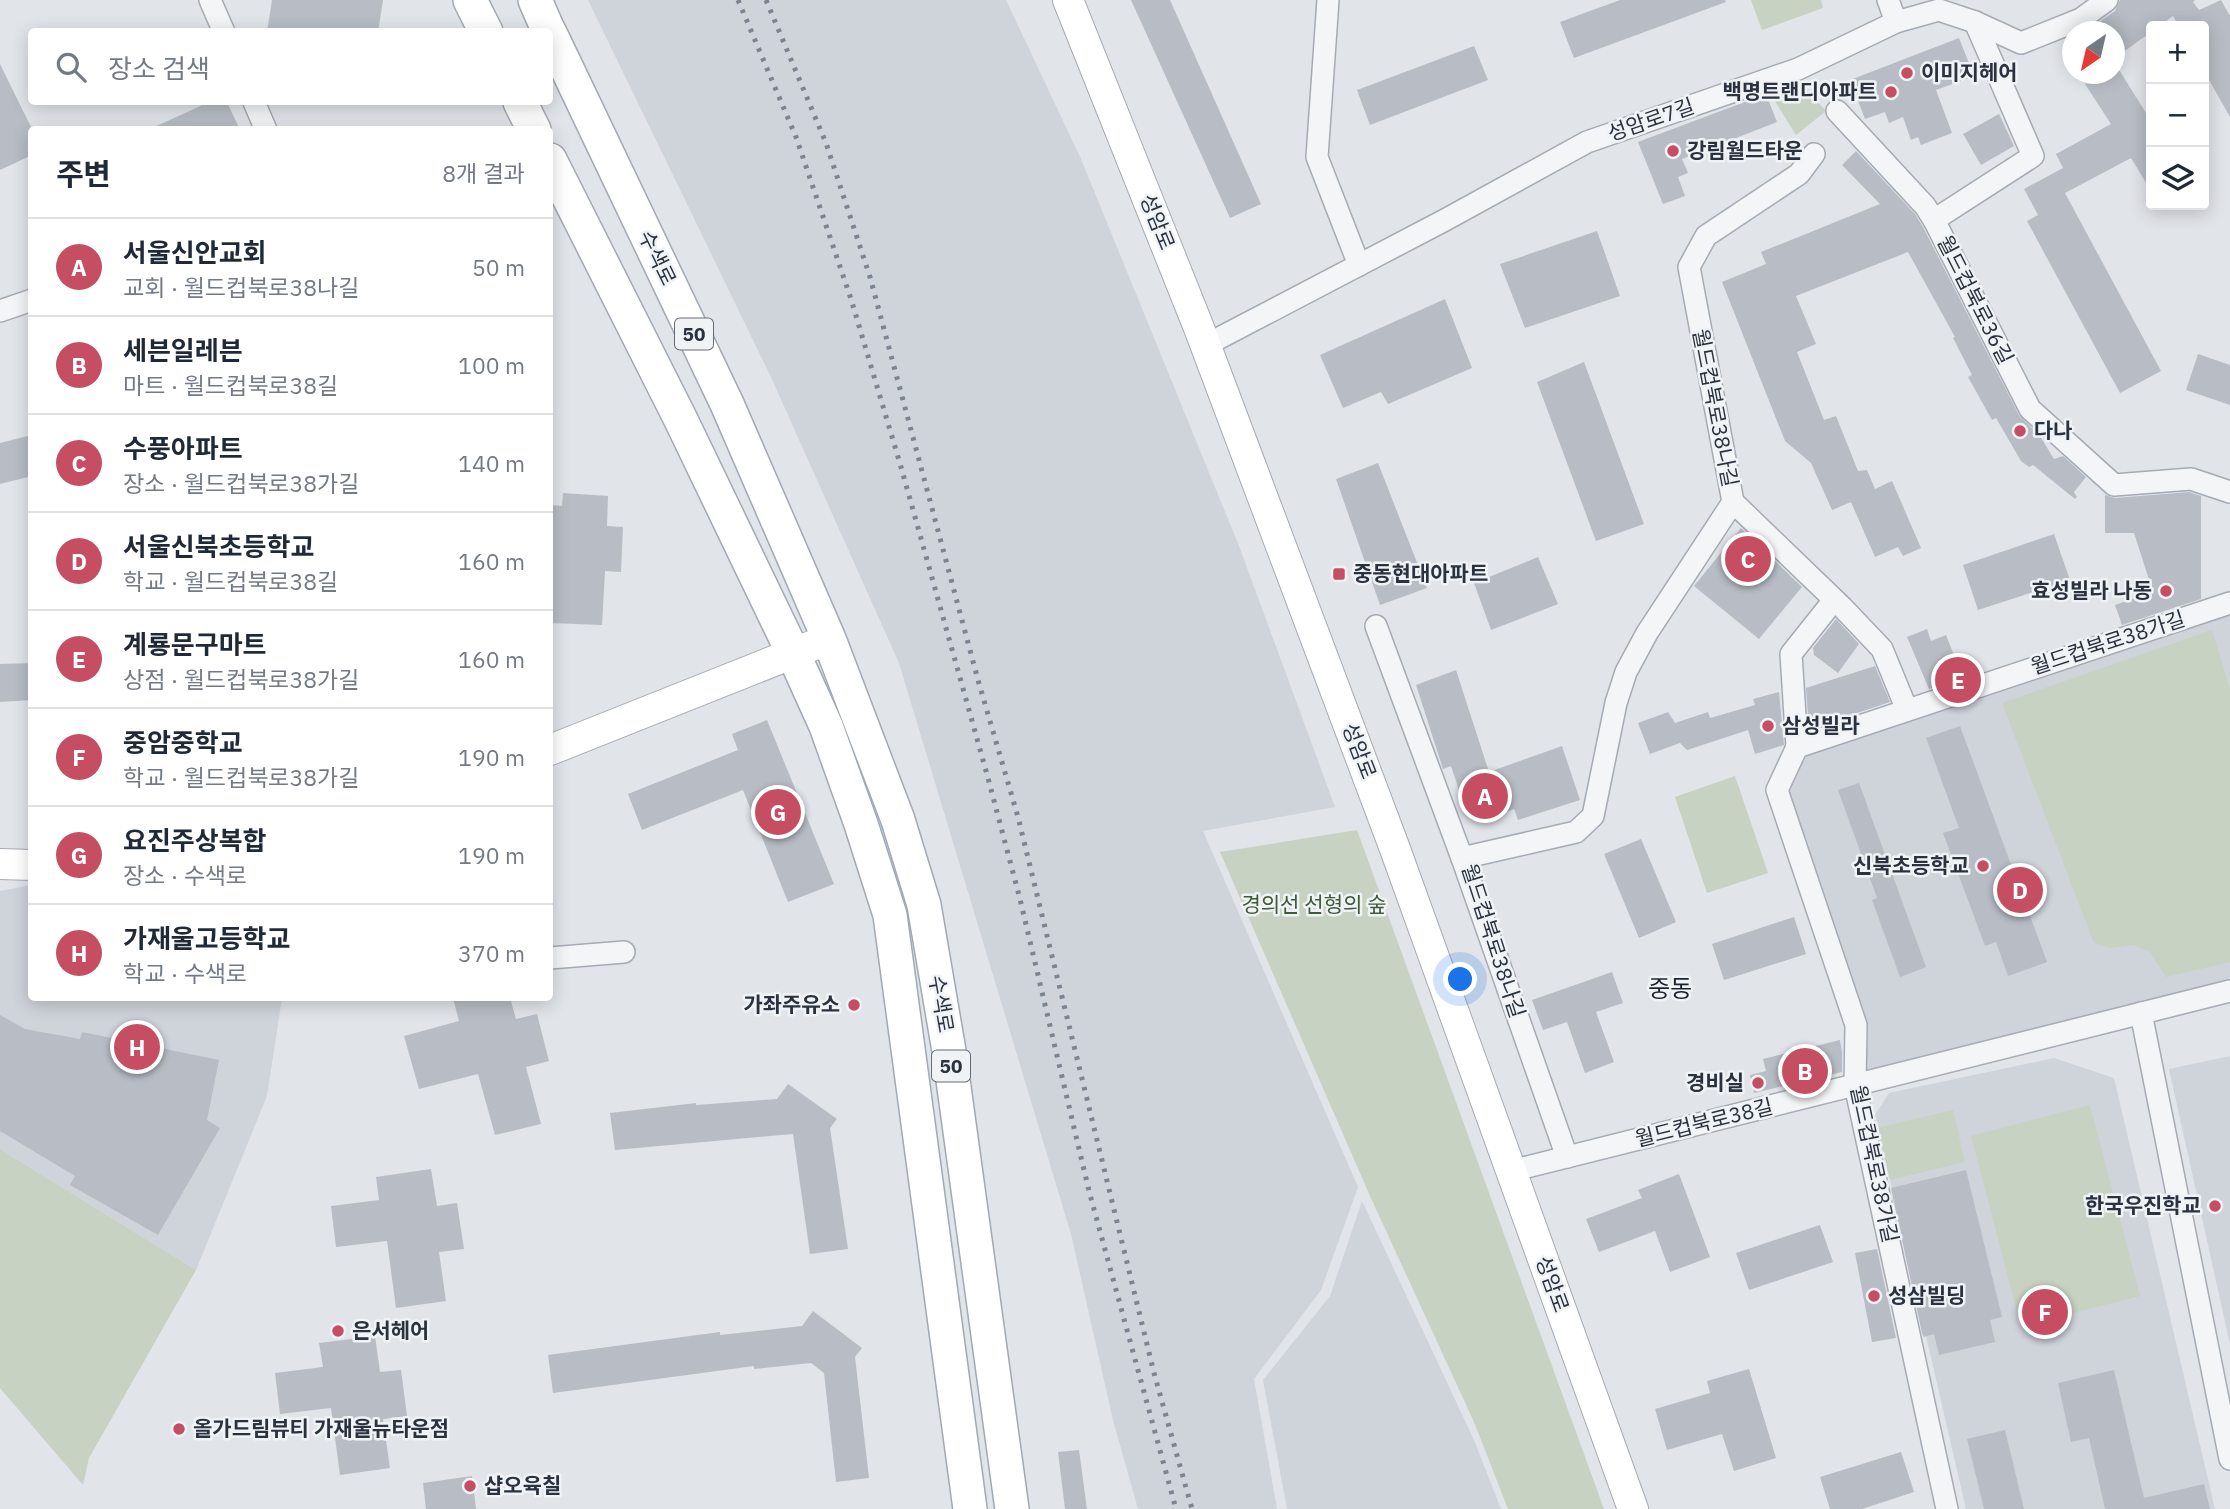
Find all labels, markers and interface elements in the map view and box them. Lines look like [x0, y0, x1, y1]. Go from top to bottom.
north arrow [2062, 21, 2125, 84]
map controls [2146, 21, 2209, 210]
button: + [2146, 21, 2209, 84]
search box [28, 28, 553, 105]
icon: search [52, 48, 90, 86]
text: 장소 검색 [108, 51, 210, 85]
place label: 이미지헤어 [1921, 58, 2018, 86]
marker: 이미지헤어 [1899, 65, 1915, 81]
place label: 백명트랜디아파트 [1722, 77, 1877, 105]
marker: 백명트랜디아파트 [1883, 84, 1899, 100]
button: − [2146, 84, 2209, 147]
street label: 성암로7길 [1604, 91, 1698, 147]
place label: 강림월드타운 [1687, 136, 1803, 164]
marker: 강림월드타운 [1665, 143, 1681, 159]
button: layers [2146, 147, 2209, 210]
text: 주변 [56, 154, 111, 193]
text: 8개 결과 [442, 158, 525, 188]
street label: 성암로 [1134, 190, 1182, 254]
street label: 수색로 [633, 225, 683, 290]
street label: 월드컵북로36길 [1931, 230, 2020, 369]
text: 서울신안교회 [123, 235, 267, 269]
text: A [71, 252, 87, 282]
text: 50 m [472, 252, 525, 282]
text: 교회 · 월드컵북로38나길 [123, 272, 359, 302]
road number: 50 [675, 318, 713, 350]
street label: 월드컵북로38나길 [1687, 326, 1745, 489]
text: 세븐일레븐 [123, 333, 243, 367]
text: B [71, 350, 87, 380]
text: 100 m [458, 350, 525, 380]
text: 마트 · 월드컵북로38길 [123, 370, 338, 400]
place label: 다나 [2034, 416, 2073, 444]
marker: 다나 [2012, 423, 2028, 439]
text: 수풍아파트 [123, 431, 243, 465]
text: C [72, 448, 86, 478]
text: 140 m [458, 448, 525, 478]
text: 장소 · 월드컵북로38가길 [123, 468, 359, 498]
text: 서울신북초등학교 [123, 529, 314, 563]
pin: C [1725, 533, 1771, 585]
text: D [71, 546, 87, 576]
text: 160 m [458, 546, 525, 576]
place label: 중동현대아파트 [1353, 559, 1488, 587]
text: 학교 · 월드컵북로38길 [123, 566, 338, 596]
marker: 중동현대아파트 [1331, 566, 1347, 582]
place label: 효성빌라 나동 [2031, 576, 2152, 604]
marker: 효성빌라 나동 [2158, 583, 2174, 599]
street label: 월드컵북로38가길 [2027, 604, 2188, 680]
text: 계룡문구마트 [123, 627, 267, 661]
text: E [72, 644, 86, 674]
text: 160 m [458, 644, 525, 674]
pin: E [1935, 654, 1981, 706]
text: 상점 · 월드컵북로38가길 [123, 664, 359, 694]
place label: 삼성빌라 [1782, 711, 1860, 739]
marker: 삼성빌라 [1760, 718, 1776, 734]
street label: 성암로 [1336, 719, 1383, 783]
text: 중암중학교 [123, 725, 243, 759]
text: F [72, 742, 86, 772]
text: 190 m [458, 742, 525, 772]
text: 학교 · 월드컵북로38가길 [123, 762, 359, 792]
pin: A [1462, 770, 1508, 822]
pin: G [755, 786, 801, 838]
text: 요진주상복합 [123, 823, 267, 857]
text: G [71, 840, 87, 870]
text: 190 m [458, 840, 525, 870]
place label: 신북초등학교 [1853, 851, 1969, 879]
marker: 신북초등학교 [1975, 858, 1991, 874]
text: 장소 · 수색로 [123, 860, 247, 890]
street label: 월드컵북로38나길 [1456, 860, 1532, 1021]
pin: D [1997, 864, 2043, 916]
park label: 경의선 선형의 숲 [1241, 890, 1387, 918]
text: 가재울고등학교 [123, 921, 290, 955]
text: H [71, 938, 87, 968]
text: 370 m [458, 938, 525, 968]
text: 학교 · 수색로 [123, 958, 247, 988]
your location [1443, 962, 1477, 996]
district label: 중동 [1648, 972, 1692, 1004]
street label: 수색로 [923, 973, 961, 1035]
place label: 가좌주유소 [743, 990, 840, 1018]
marker: 가좌주유소 [846, 997, 862, 1013]
pin: H [114, 1021, 160, 1073]
pin: B [1782, 1045, 1828, 1097]
road number: 50 [932, 1050, 970, 1082]
place label: 경비실 [1686, 1068, 1744, 1096]
marker: 경비실 [1750, 1075, 1766, 1091]
street label: 월드컵북로38가길 [1845, 1082, 1905, 1245]
street label: 월드컵북로38길 [1632, 1091, 1776, 1153]
place label: 한국우진학교 [2085, 1191, 2201, 1219]
marker: 한국우진학교 [2207, 1198, 2223, 1214]
street label: 성암로 [1530, 1252, 1576, 1316]
place label: 성삼빌딩 [1888, 1281, 1965, 1309]
pin: F [2022, 1286, 2068, 1338]
marker: 성삼빌딩 [1866, 1288, 1882, 1304]
place label: 은서헤어 [352, 1316, 429, 1344]
marker: 은서헤어 [330, 1323, 346, 1339]
place label: 올가드림뷰티 가재울뉴타운점 [193, 1414, 449, 1442]
marker: 올가드림뷰티 가재울뉴타운점 [171, 1421, 187, 1437]
place label: 샵오육칠 [484, 1471, 561, 1499]
marker: 샵오육칠 [462, 1478, 478, 1494]

